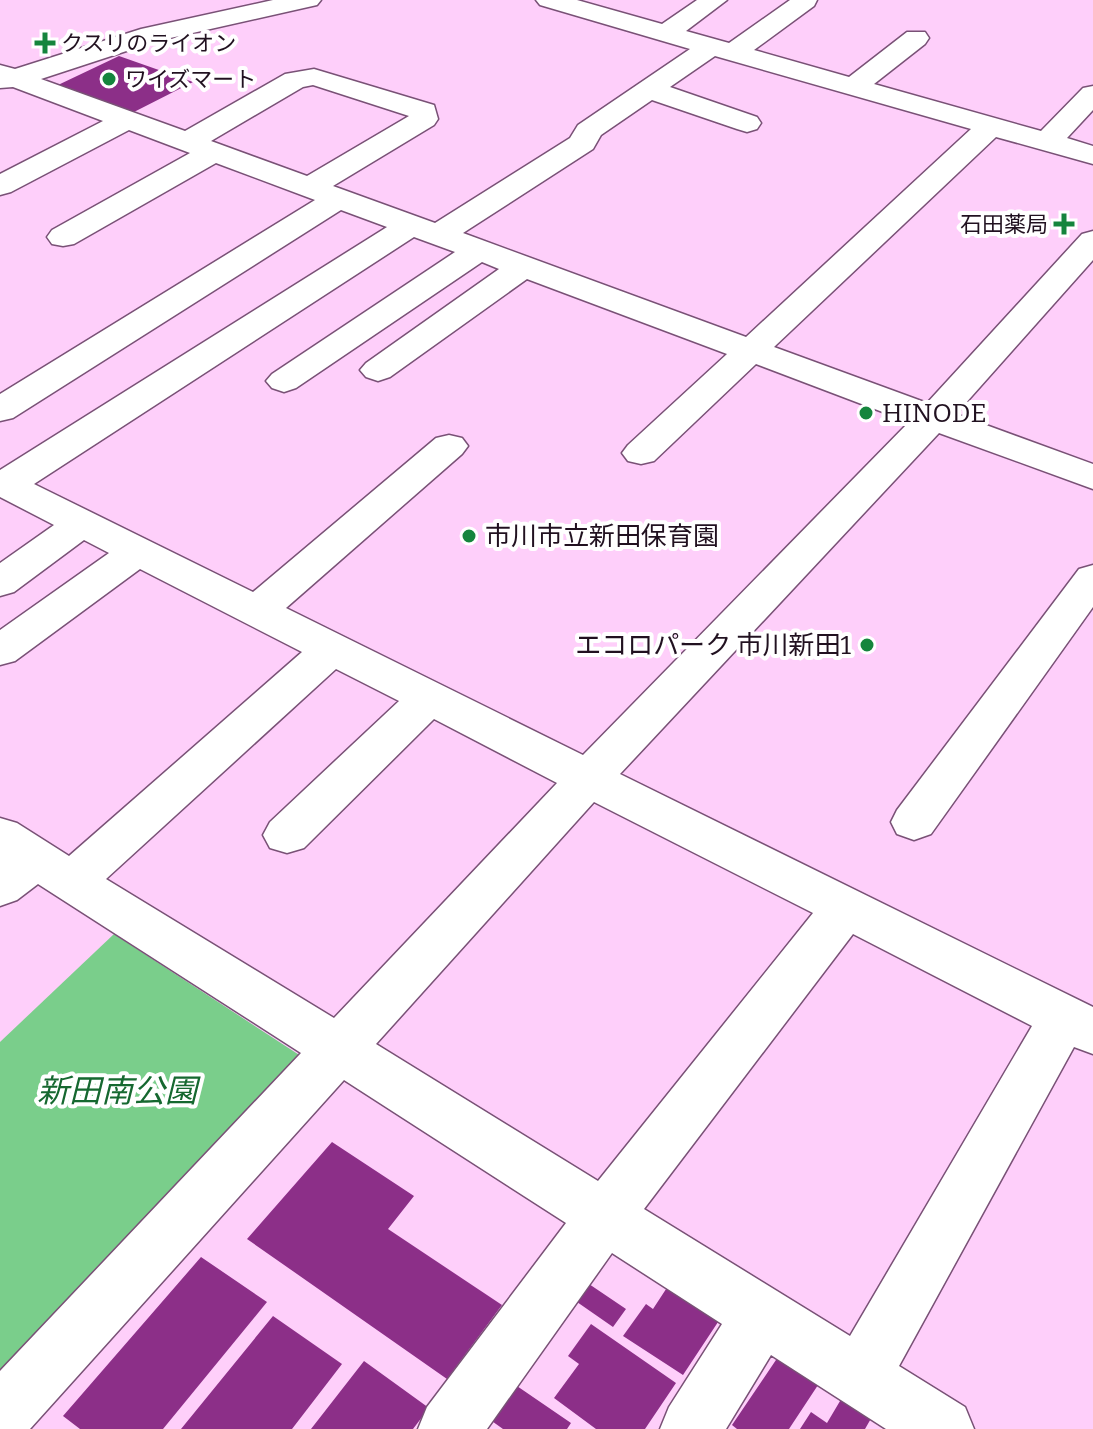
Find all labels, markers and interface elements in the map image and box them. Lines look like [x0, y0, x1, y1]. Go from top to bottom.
place label: クスリのライオン [61, 30, 236, 57]
marker: クスリのライオン [36, 34, 54, 52]
place label: ワイズマート [125, 66, 256, 93]
marker: ワイズマート [100, 70, 118, 88]
place label: 石田薬局 [960, 211, 1048, 238]
marker: 石田薬局 [1055, 215, 1073, 233]
place label: HINODE [882, 398, 987, 429]
marker: HINODE [857, 404, 875, 422]
place label: 市川市立新田保育園 [485, 521, 719, 552]
marker: 市川市立新田保育園 [460, 527, 478, 545]
place label: エコロパーク 市川新田1 [575, 630, 851, 661]
marker: エコロパーク 市川新田1 [858, 636, 876, 654]
park label: 新田南公園 [37, 1072, 201, 1110]

